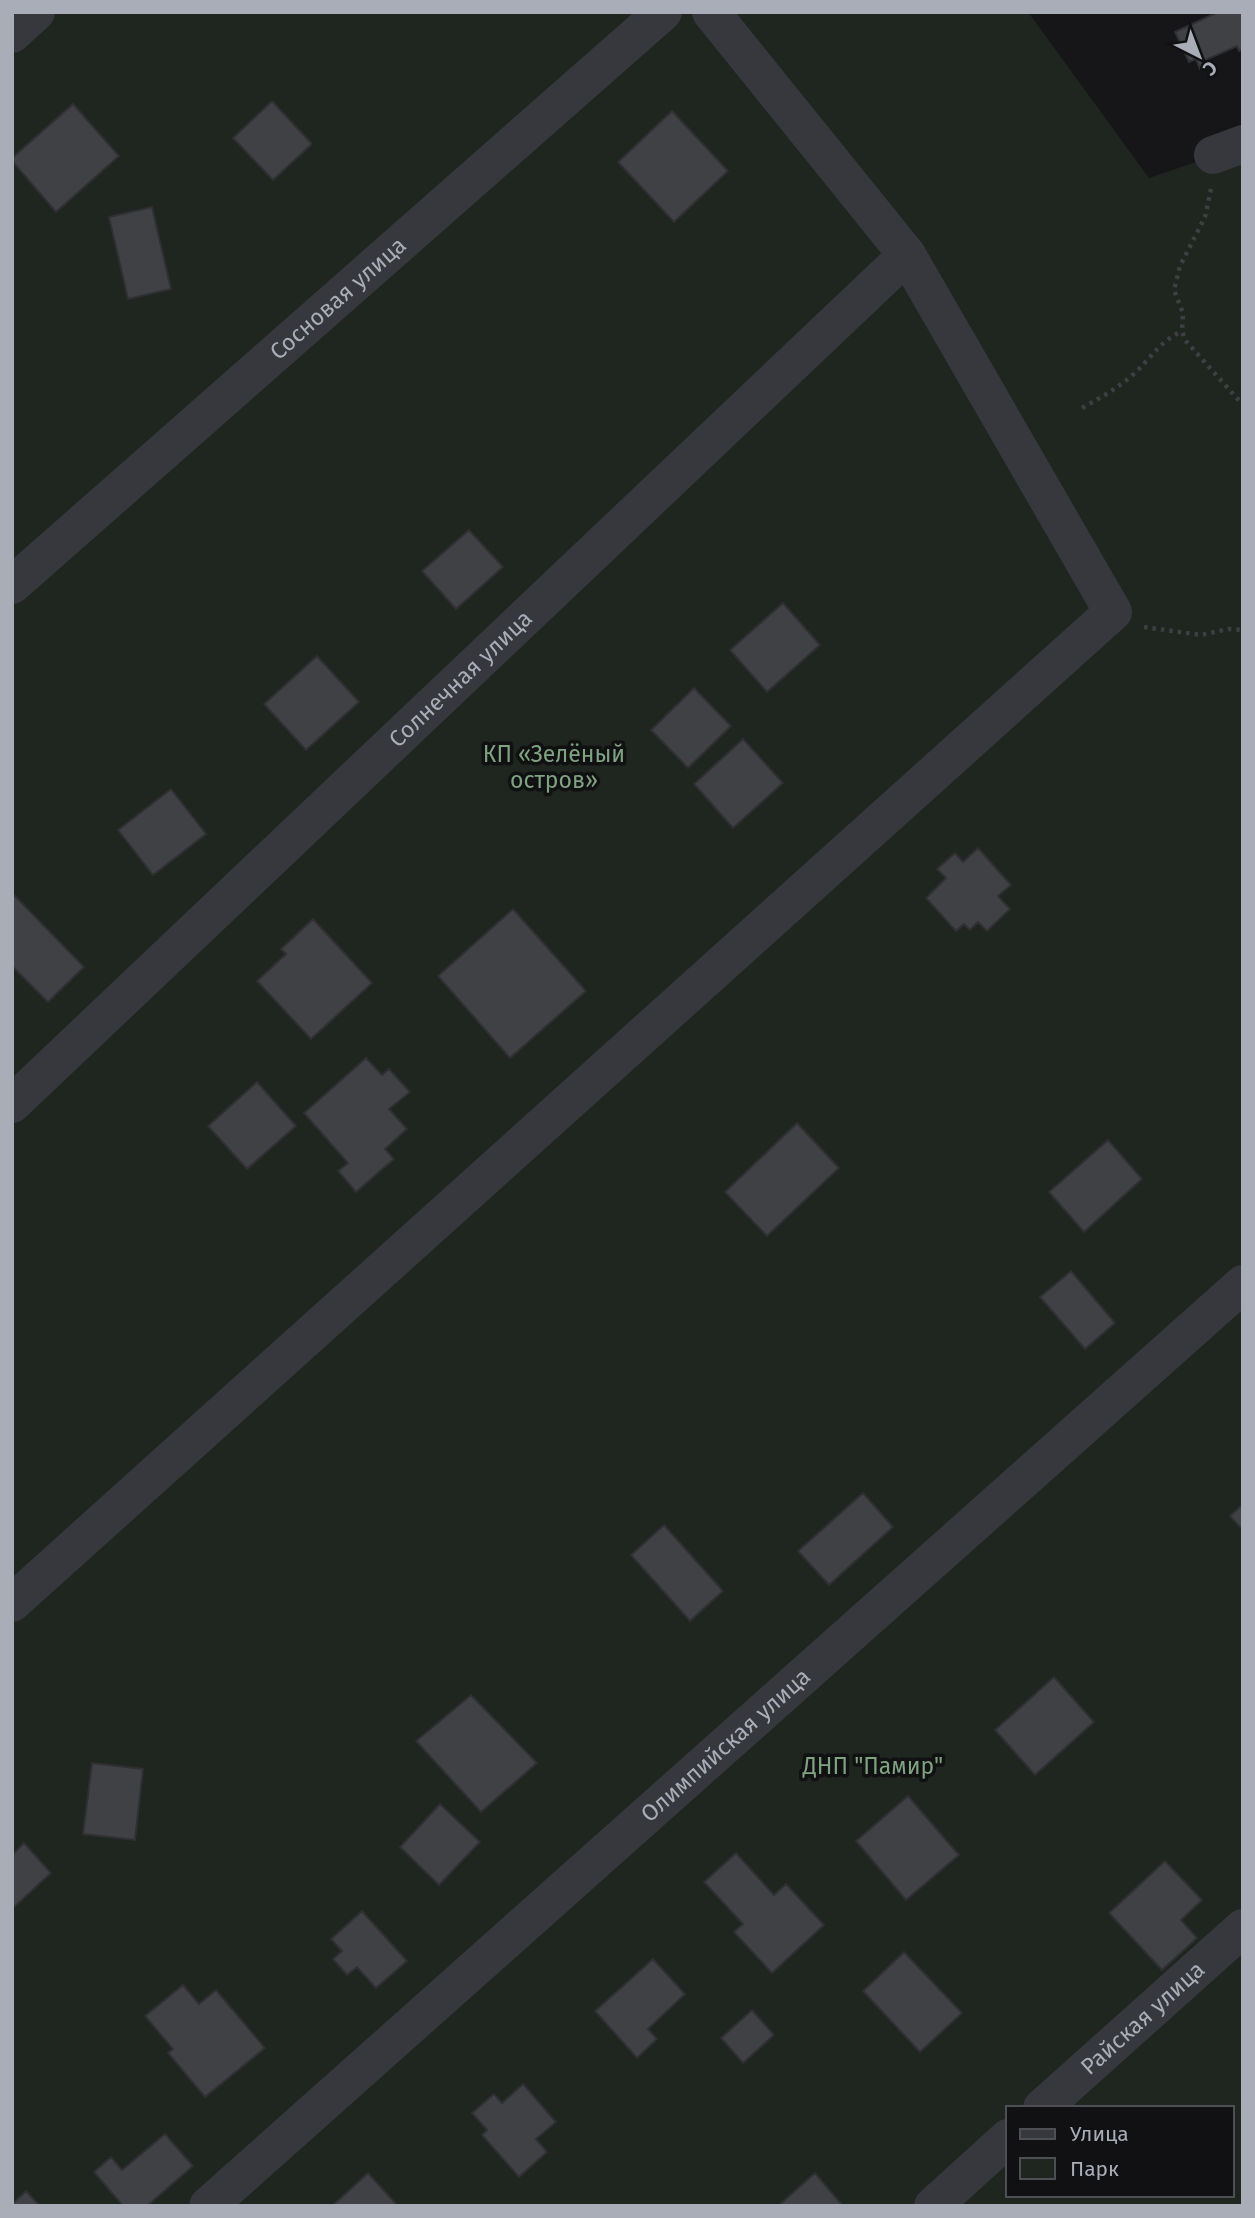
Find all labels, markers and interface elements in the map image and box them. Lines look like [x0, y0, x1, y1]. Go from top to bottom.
north arrow [1164, 21, 1234, 91]
text: С [1198, 56, 1222, 81]
street label: Сосновая улица [264, 231, 412, 366]
street label: Солнечная улица [383, 604, 538, 753]
park label: КП «Зелёный остров» [483, 740, 625, 794]
street label: Олимпийская улица [635, 1662, 816, 1828]
park label: ДНП "Памир" [802, 1752, 943, 1780]
street label: Райская улица [1075, 1955, 1210, 2081]
legend [1006, 2106, 1234, 2197]
text: Улица [1070, 2121, 1129, 2147]
text: Парк [1070, 2156, 1119, 2182]

